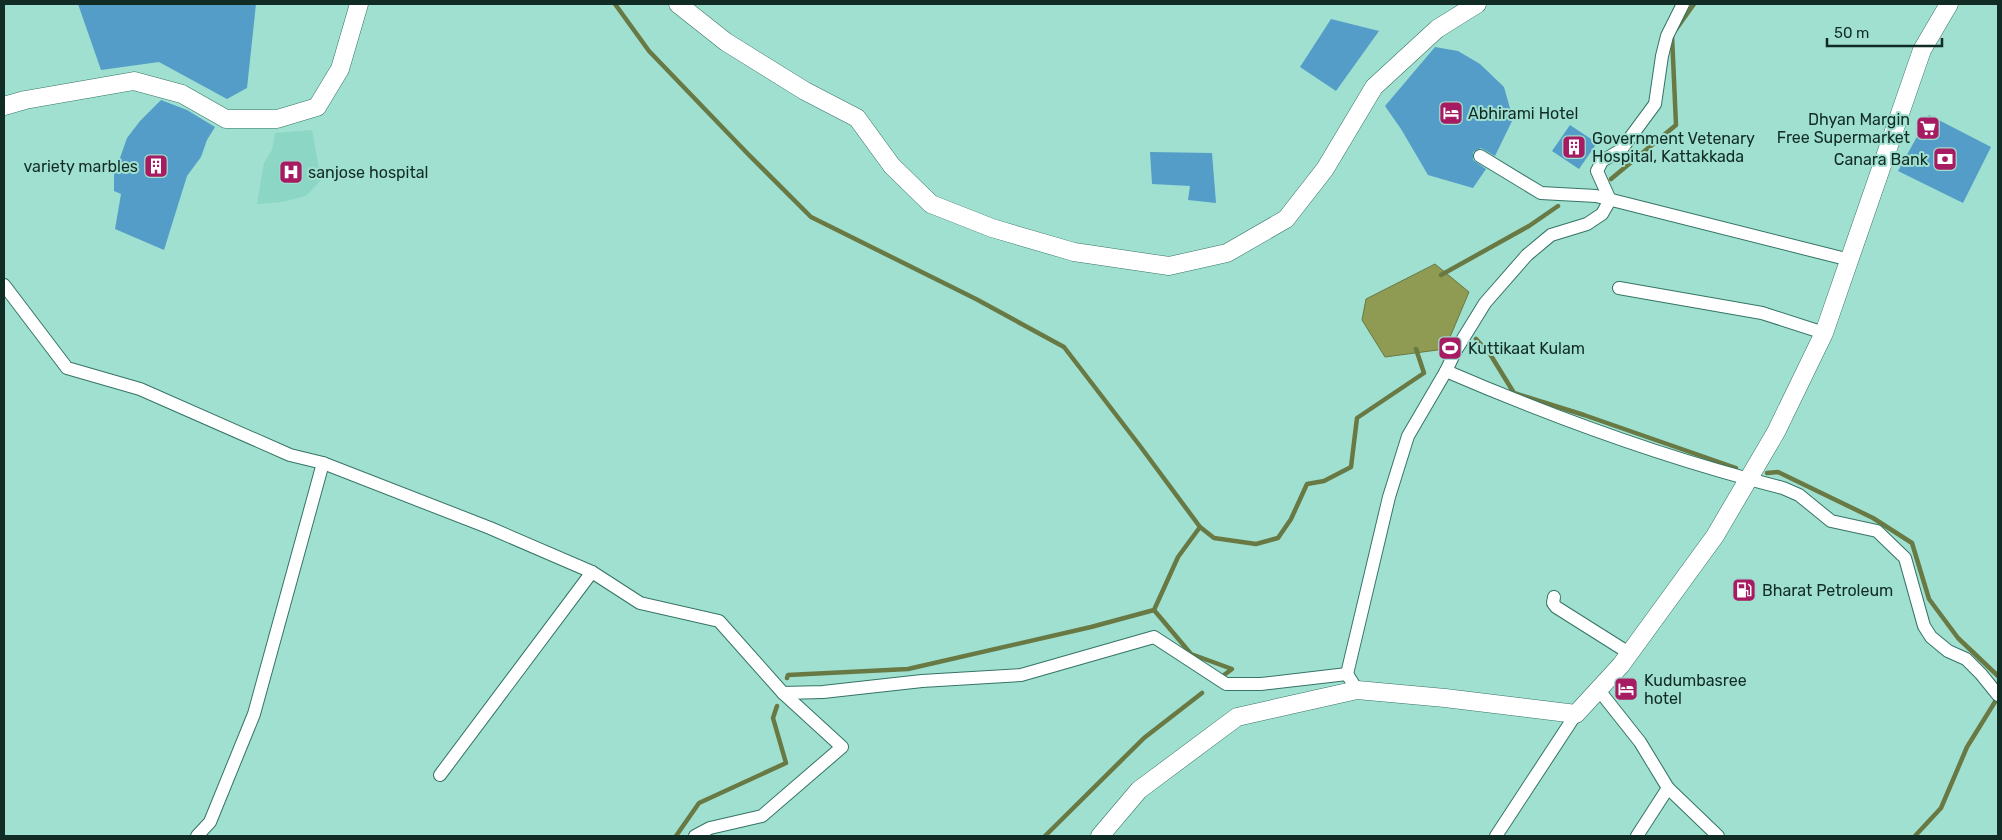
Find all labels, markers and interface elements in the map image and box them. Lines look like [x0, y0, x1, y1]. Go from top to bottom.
scale bar [1827, 15, 1942, 47]
text: 50 m [1834, 24, 1869, 42]
hotel icon: Abhirami Hotel [1438, 100, 1464, 126]
place label: Abhirami Hotel [1468, 104, 1578, 123]
place label: Dhyan Margin Free Supermarket [1777, 110, 1910, 147]
supermarket icon: Dhyan Margin Free Supermarket [1915, 115, 1941, 141]
place label: Government Vetenary Hospital, Kattakkada [1592, 129, 1755, 166]
building icon: Government Vetenary Hospital, Kattakkada [1561, 134, 1587, 160]
bank icon: Canara Bank [1932, 146, 1958, 172]
place label: Canara Bank [1834, 150, 1929, 169]
building icon: variety marbles [143, 153, 169, 179]
place label: variety marbles [24, 157, 138, 176]
hospital icon: sanjose hospital [278, 159, 304, 185]
place label: sanjose hospital [308, 163, 428, 182]
sports icon: Kuttikaat Kulam [1437, 335, 1463, 361]
place label: Kuttikaat Kulam [1468, 339, 1585, 358]
fuel station icon: Bharat Petroleum [1731, 577, 1757, 603]
place label: Bharat Petroleum [1762, 581, 1893, 600]
place label: Kudumbasree hotel [1644, 671, 1747, 708]
hotel icon: Kudumbasree hotel [1613, 676, 1639, 702]

